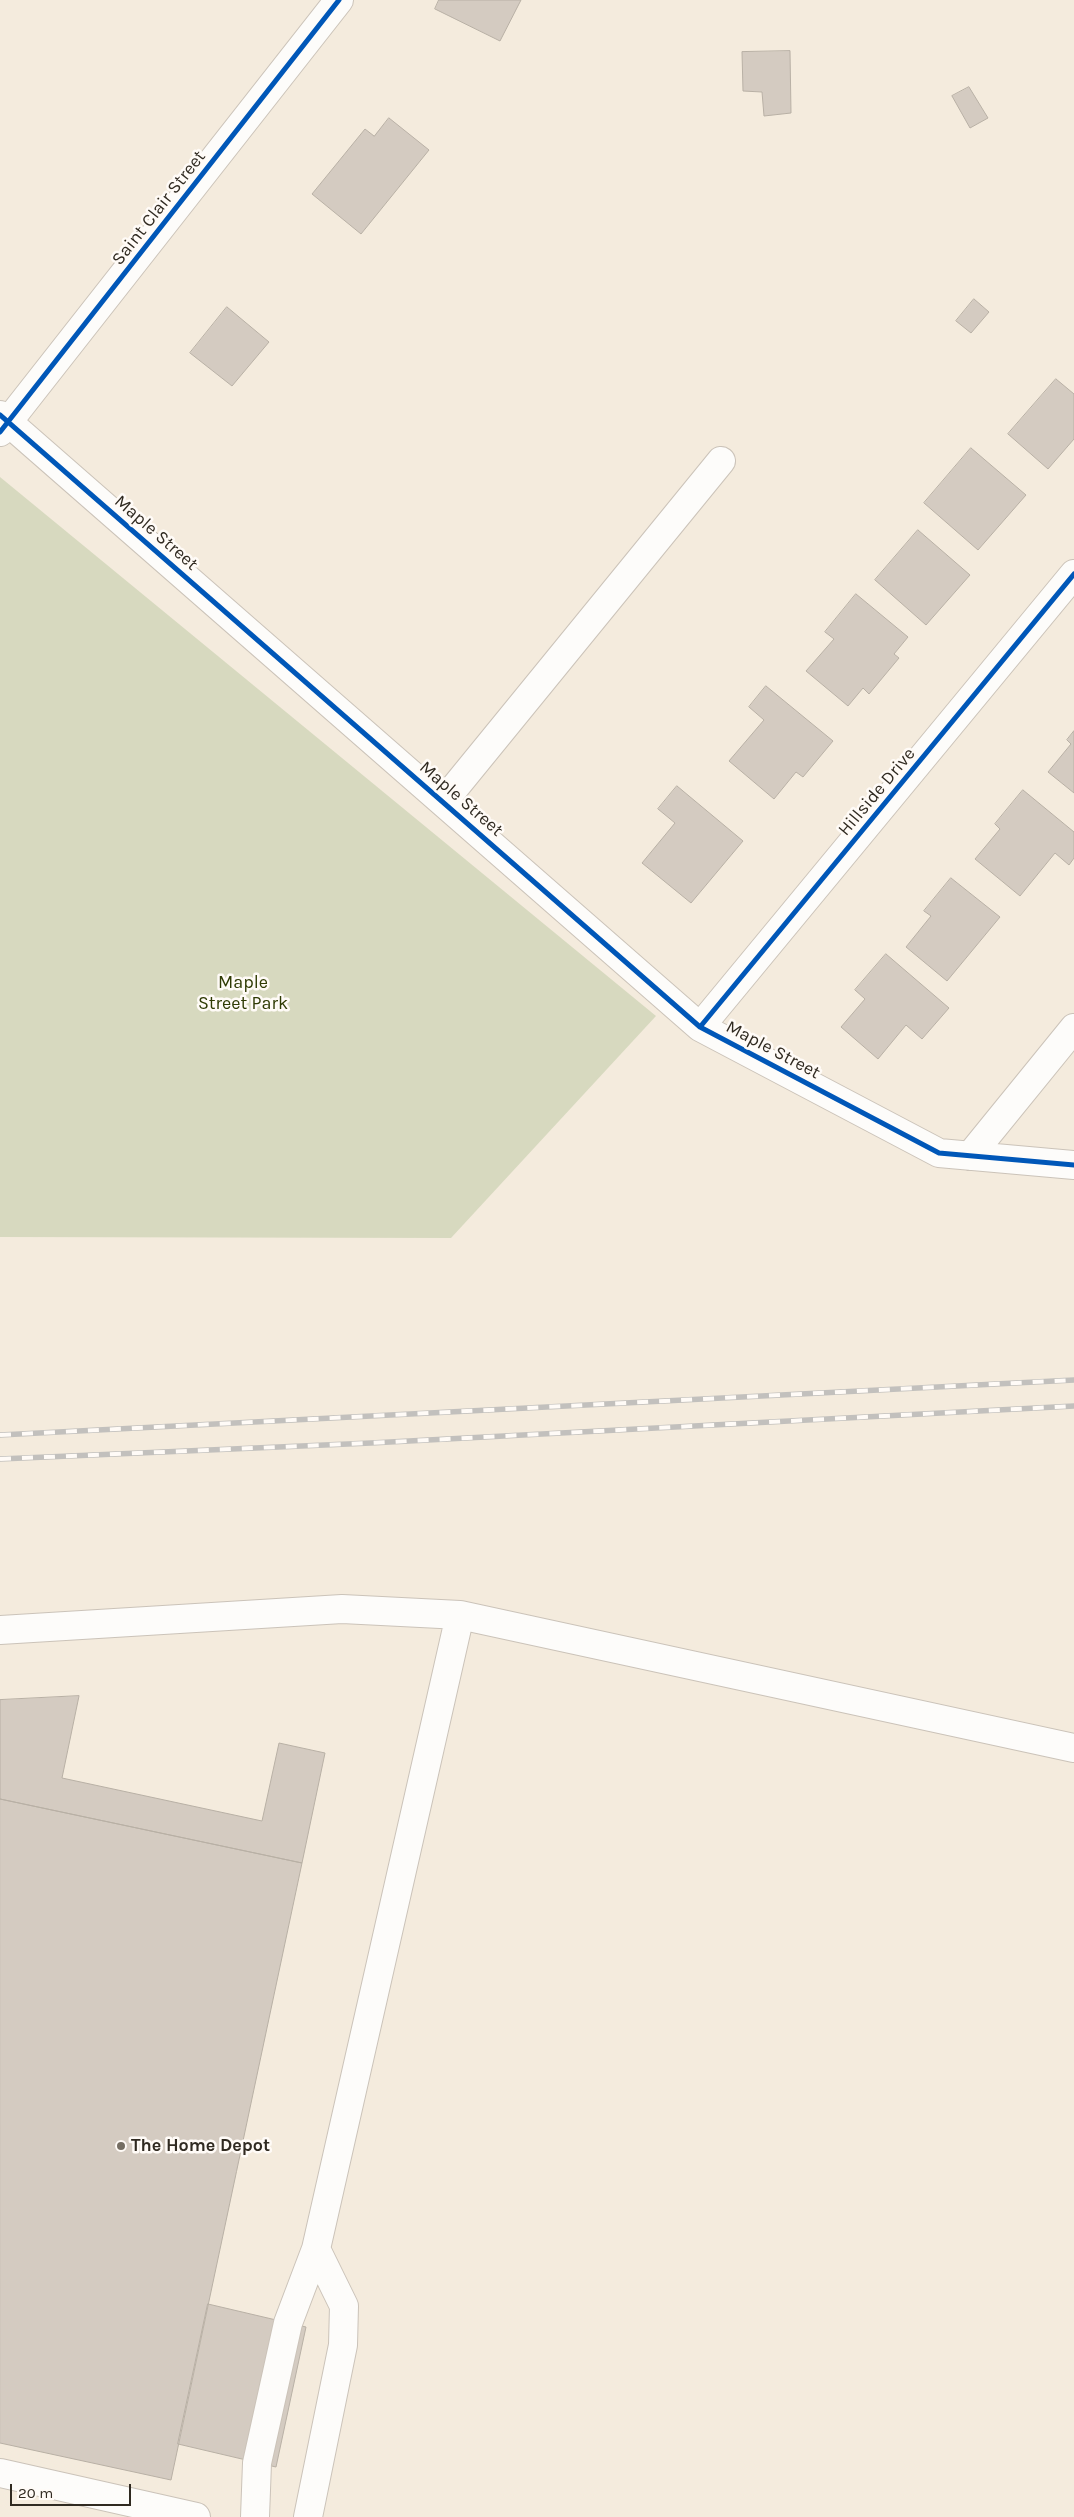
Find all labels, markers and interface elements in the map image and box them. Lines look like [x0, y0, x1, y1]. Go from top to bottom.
street label: Saint Clair Street [108, 146, 210, 270]
street label: Maple Street [110, 491, 202, 575]
street label: Hillside Drive [834, 743, 920, 841]
street label: Maple Street [415, 757, 507, 841]
park label: Maple Street Park [198, 972, 288, 1014]
street label: Maple Street [722, 1016, 824, 1084]
place label: The Home Depot [131, 2135, 270, 2157]
marker: The Home Depot [115, 2140, 127, 2152]
scale bar [12, 2474, 134, 2506]
text: 20 m [18, 2484, 53, 2502]

